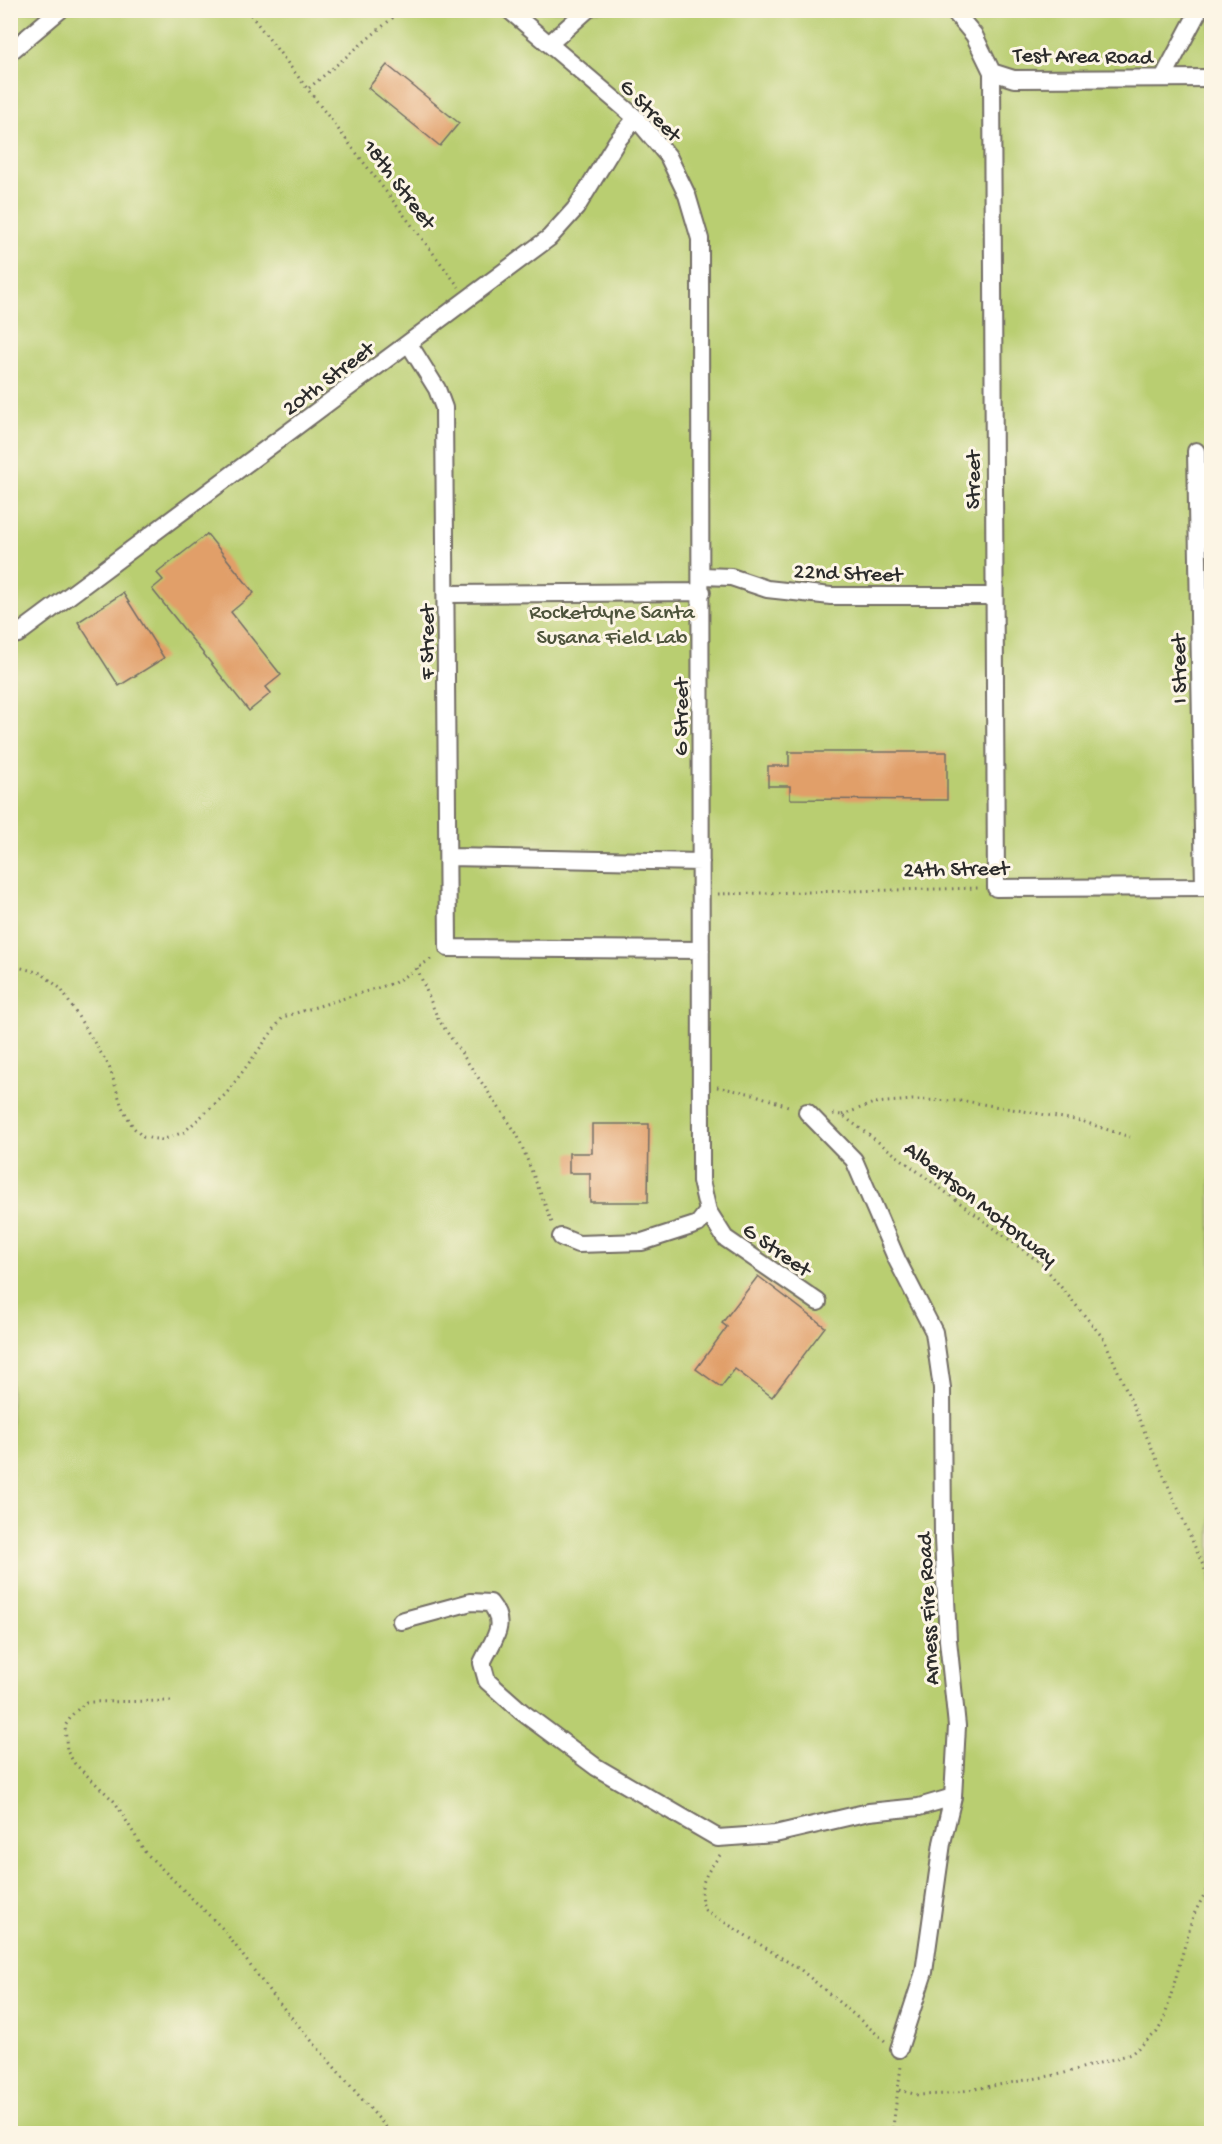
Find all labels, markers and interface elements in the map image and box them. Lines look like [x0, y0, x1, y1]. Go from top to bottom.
street label: Test Area Road [1011, 44, 1155, 72]
street label: G Street [613, 75, 687, 150]
street label: 18th Street [355, 135, 441, 237]
street label: 20th Street [278, 336, 382, 423]
street label: Street [962, 449, 988, 509]
street label: 22nd Street [793, 560, 905, 590]
park label: Rocketdyne Santa Susana Field Lab [529, 601, 695, 652]
street label: F Street [416, 602, 442, 681]
street label: I Street [1167, 632, 1195, 704]
street label: G Street [670, 676, 696, 756]
street label: 24th Street [903, 857, 1011, 885]
street label: Albertson Motorway [898, 1137, 1062, 1273]
street label: G Street [736, 1218, 817, 1285]
street label: Arness Fire Road [913, 1530, 947, 1686]

